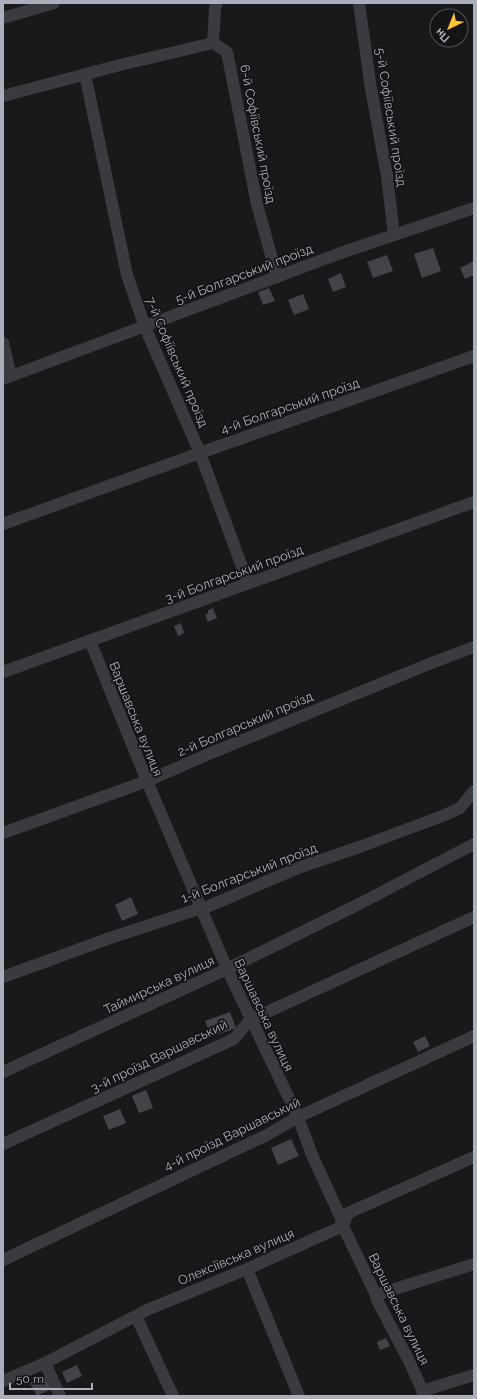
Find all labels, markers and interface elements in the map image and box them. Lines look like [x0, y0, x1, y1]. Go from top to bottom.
north arrow [429, 8, 469, 48]
text: Пн [433, 25, 452, 45]
street label: 5-й Софіївський проїзд [373, 46, 409, 188]
street label: 6-й Софіївський проїзд [237, 63, 279, 205]
street label: 5-й Болгарський проїзд [173, 241, 315, 307]
street label: 7-й Софіївський проїзд [143, 295, 211, 430]
street label: 4-й Болгарський проїзд [219, 375, 362, 437]
street label: 3-й Болгарський проїзд [163, 542, 306, 606]
street label: Варшавська вулиця [106, 660, 166, 778]
street label: 2-й Болгарський проїзд [175, 688, 315, 759]
street label: 1-й Болгарський проїзд [179, 840, 320, 906]
street label: Таймирська вулиця [101, 953, 217, 1017]
street label: Варшавська вулиця [231, 956, 297, 1074]
street label: 3-й проїзд Варшавський [88, 1016, 230, 1096]
street label: 4-й проїзд Варшавський [161, 1094, 303, 1174]
street label: Олексіївська вулиця [176, 1226, 296, 1288]
street label: Варшавська вулиця [365, 1251, 433, 1367]
scale bar [10, 1365, 92, 1391]
text: 50 m [16, 1372, 44, 1386]

